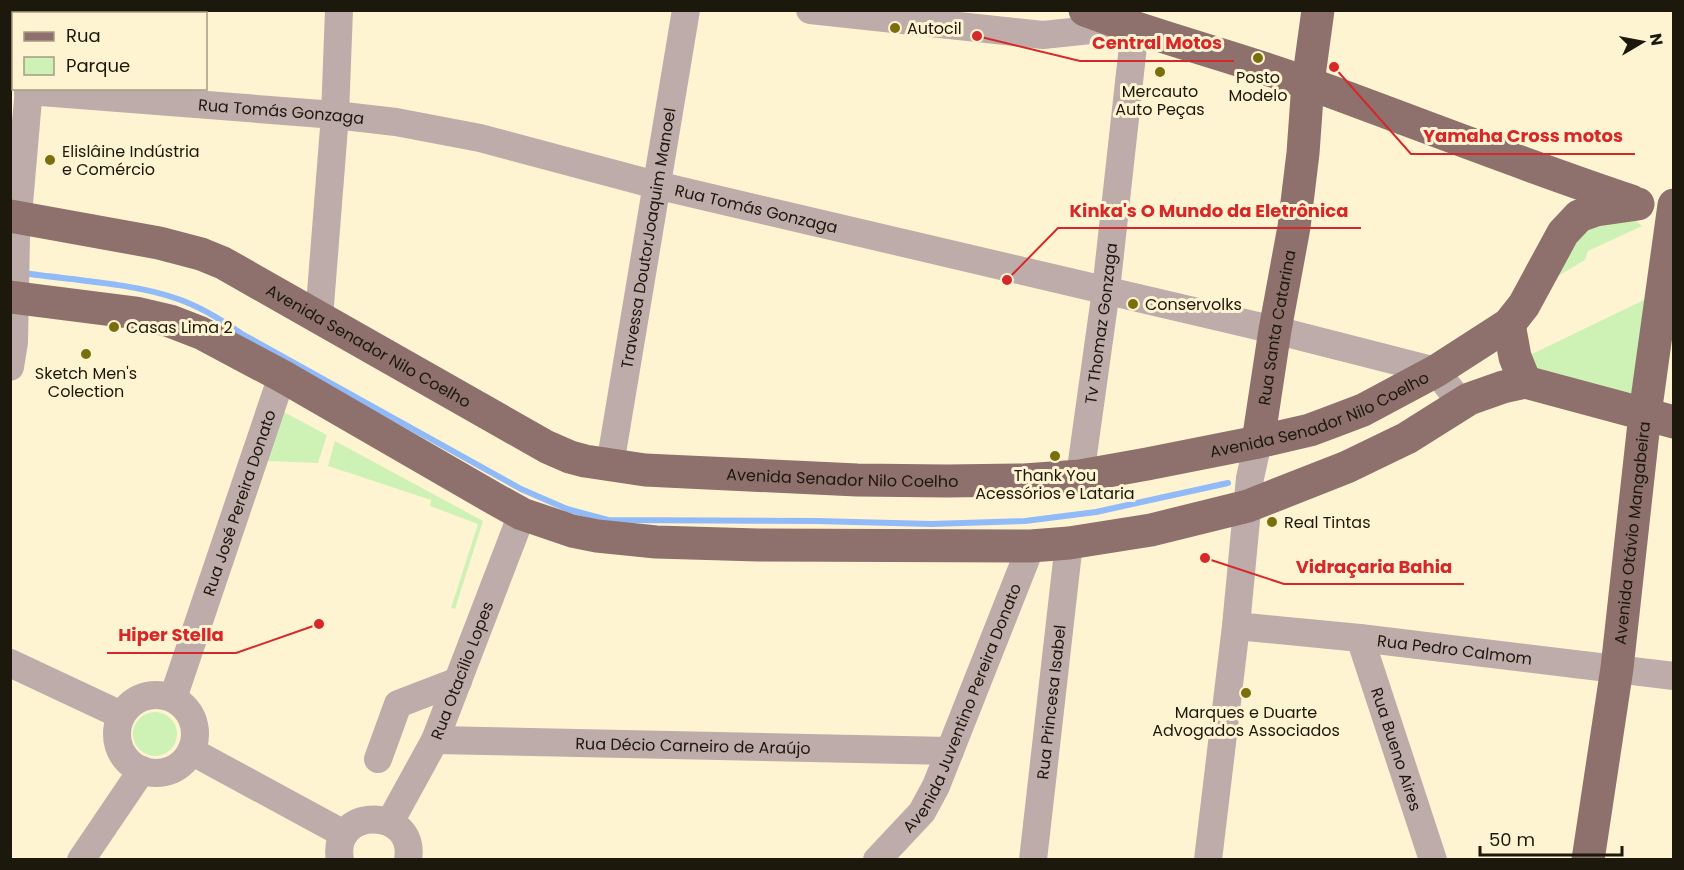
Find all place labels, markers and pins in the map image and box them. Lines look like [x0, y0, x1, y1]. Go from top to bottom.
place label: Autocil [907, 17, 962, 40]
marker: Autocil [888, 21, 902, 35]
callout: Central Motos [1080, 25, 1234, 61]
marker: Posto Modelo [1251, 51, 1265, 65]
marker: Mercauto Auto Peças [1153, 65, 1167, 79]
place label: Posto Modelo [1229, 66, 1287, 107]
place label: Mercauto Auto Peças [1115, 80, 1205, 121]
callout: Yamaha Cross motos [1411, 118, 1635, 154]
place label: Elislâine Indústria e Comércio [62, 140, 200, 181]
marker: Elislâine Indústria e Comércio [43, 153, 57, 167]
callout: Kinka's O Mundo da Eletrônica [1058, 192, 1361, 228]
place label: Conservolks [1145, 293, 1242, 316]
marker: Conservolks [1126, 297, 1140, 311]
place label: Casas Lima 2 [126, 316, 233, 339]
marker: Casas Lima 2 [107, 320, 121, 334]
marker: Sketch Men's Colection [79, 347, 93, 361]
place label: Sketch Men's Colection [35, 362, 137, 403]
marker: Thank You Acessórios e Lataria [1048, 449, 1062, 463]
place label: Thank You Acessórios e Lataria [975, 464, 1135, 505]
place label: Real Tintas [1284, 511, 1371, 534]
marker: Real Tintas [1265, 515, 1279, 529]
callout: Vidraçaria Bahia [1284, 548, 1464, 584]
callout: Hiper Stella [107, 617, 236, 653]
marker: Marques e Duarte Advogados Associados [1239, 686, 1253, 700]
place label: Marques e Duarte Advogados Associados [1152, 701, 1340, 742]

